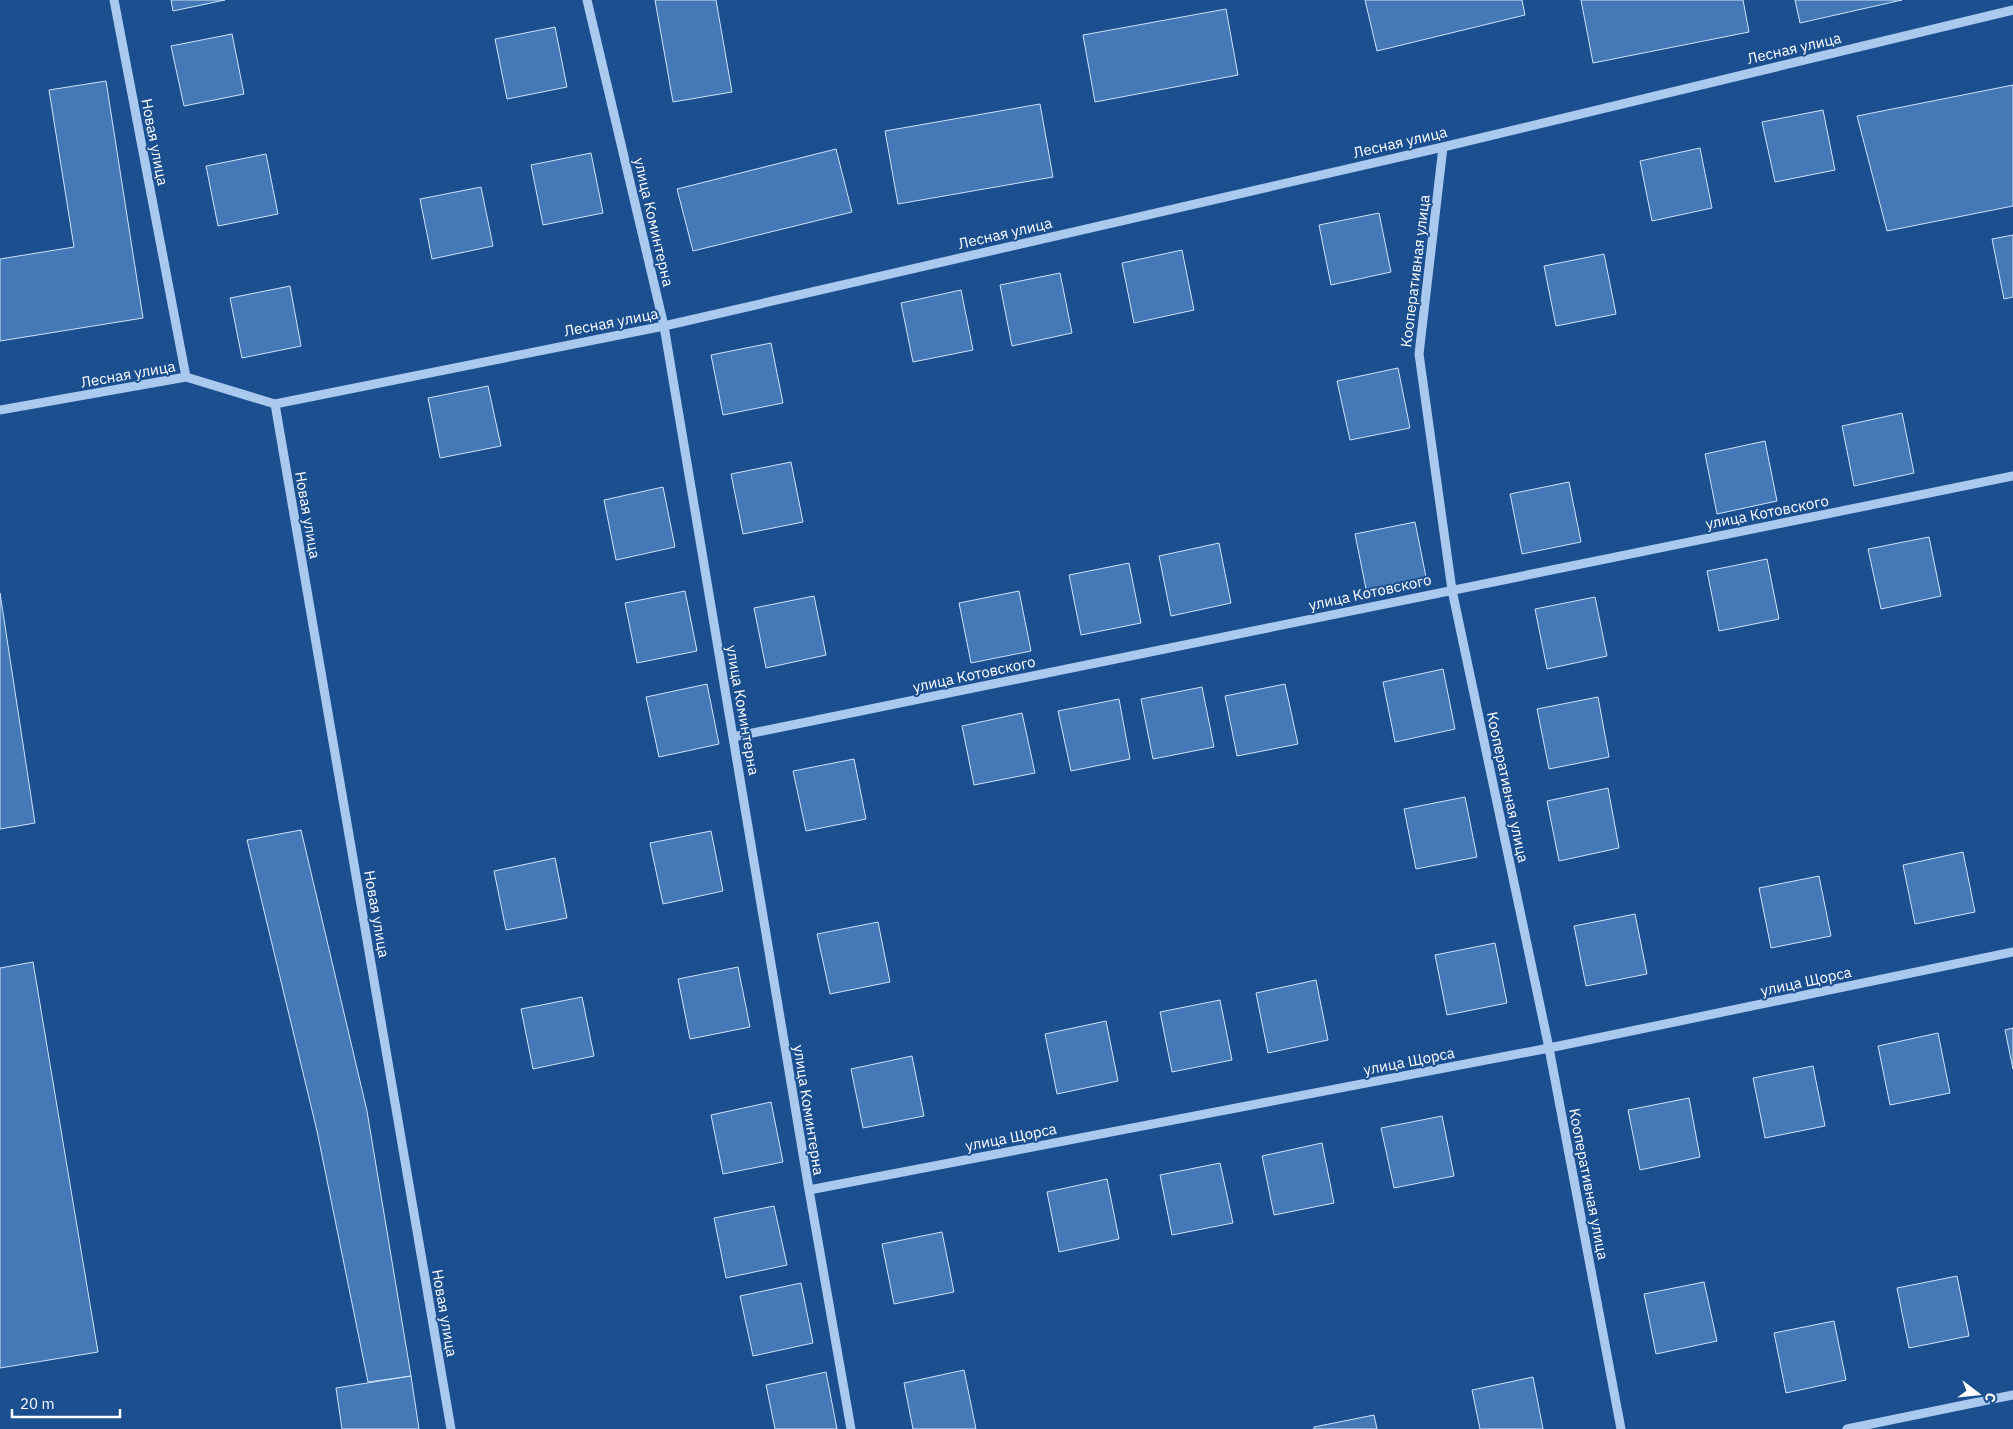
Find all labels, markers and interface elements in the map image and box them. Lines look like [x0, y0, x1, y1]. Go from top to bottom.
street label: Лесная улица [1745, 28, 1843, 68]
street label: Новая улица [137, 97, 173, 187]
street label: Лесная улица [1351, 122, 1449, 162]
street label: улица Коминтерна [630, 156, 678, 288]
street label: Кооперативная улица [1396, 194, 1434, 348]
street label: Лесная улица [956, 213, 1054, 253]
street label: Лесная улица [562, 304, 660, 340]
street label: Лесная улица [79, 356, 177, 392]
street label: Новая улица [291, 470, 325, 560]
street label: улица Котовского [1704, 491, 1830, 533]
street label: улица Котовского [1307, 570, 1433, 614]
street label: улица Коминтерна [722, 643, 764, 777]
street label: улица Котовского [911, 652, 1037, 696]
street label: Кооперативная улица [1483, 710, 1533, 864]
street label: Новая улица [360, 869, 394, 959]
street label: улица Щорса [1759, 962, 1853, 1000]
street label: улица Коминтерна [789, 1043, 829, 1177]
street label: улица Щорса [1362, 1043, 1456, 1079]
street label: Кооперативная улица [1565, 1107, 1613, 1261]
street label: улица Щорса [964, 1119, 1058, 1155]
street label: Новая улица [428, 1268, 462, 1358]
north arrow [1953, 1369, 2003, 1419]
scale bar [12, 1386, 120, 1418]
text: С [1981, 1391, 2000, 1404]
text: 20 m [20, 1394, 55, 1413]

